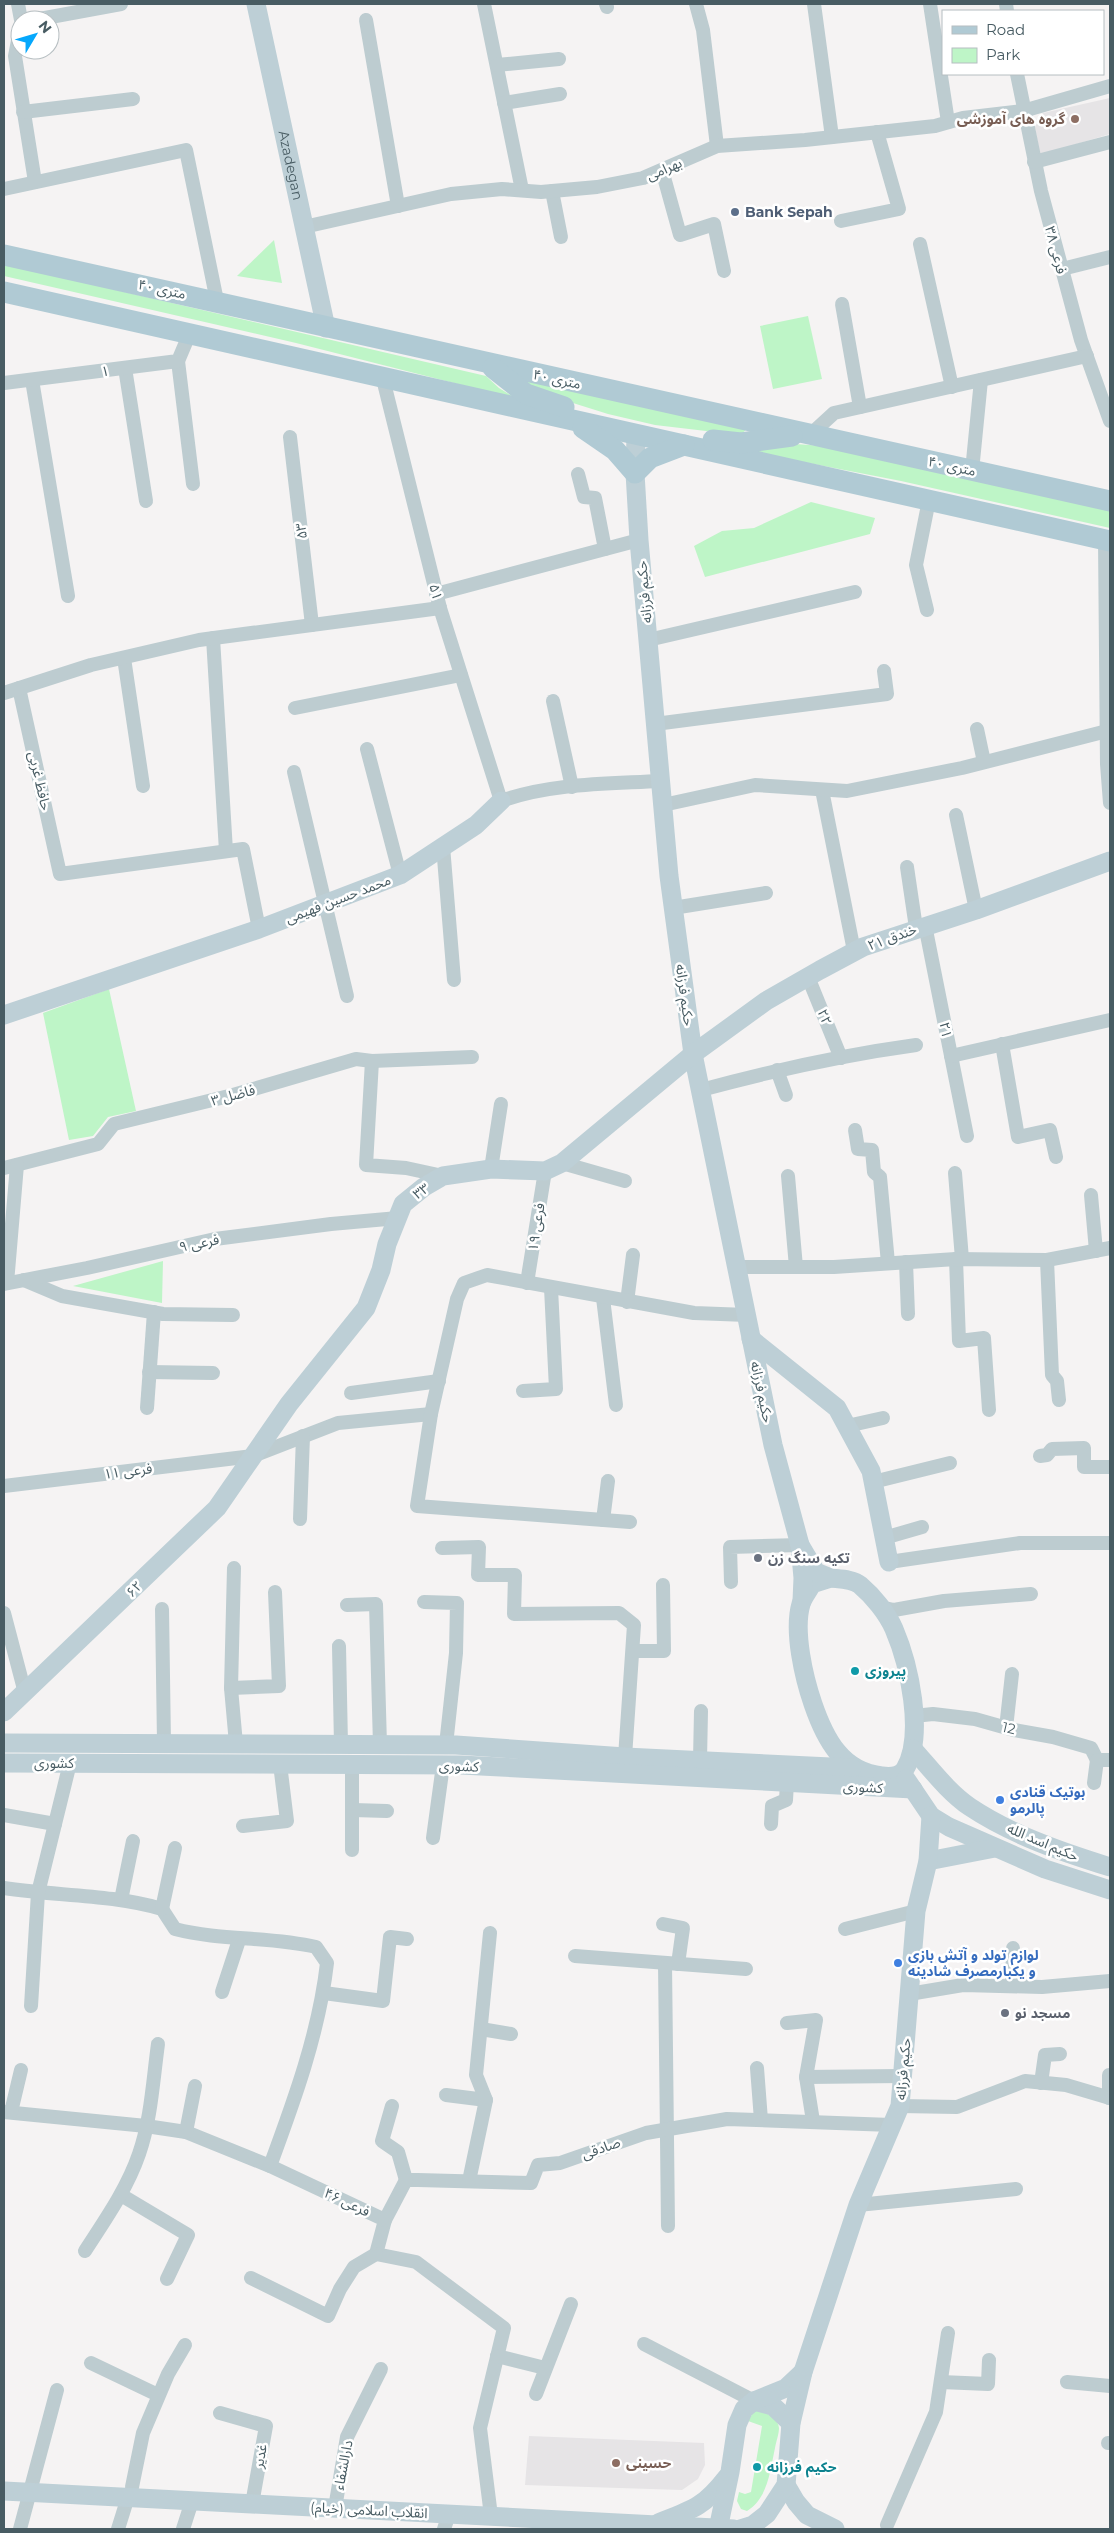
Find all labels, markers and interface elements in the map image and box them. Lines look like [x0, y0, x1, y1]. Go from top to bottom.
north arrow [10, 10, 60, 60]
legend [942, 10, 1104, 75]
text: N [35, 17, 56, 37]
text: Road [986, 20, 1025, 39]
text: Park [986, 45, 1020, 64]
place label: گروه های آموزشی [957, 110, 1066, 128]
marker: گروه های آموزشی [1069, 113, 1081, 125]
street label: Azadegan [275, 129, 307, 202]
street label: بهرامی [643, 153, 685, 185]
place label: Bank Sepah [745, 203, 833, 221]
marker: Bank Sepah [729, 206, 741, 218]
street label: فرعی ۳۸ [1041, 224, 1071, 276]
street label: ۴۰ متری [136, 275, 188, 303]
street label: ۱ [100, 362, 110, 380]
street label: ۴۰ متری [531, 365, 583, 393]
street label: ۴۰ متری [926, 452, 978, 480]
street label: ۵۳ [291, 522, 311, 540]
street label: حکیم فرزانه [632, 560, 658, 624]
street label: ۵۱ [425, 582, 447, 602]
street label: حافظ غربی [24, 750, 56, 812]
street label: محمد حسین فهیمی [283, 871, 393, 927]
street label: ۲۱ خندق [865, 920, 919, 954]
street label: حکیم فرزانه [670, 963, 698, 1028]
street label: ۲۲ [814, 1006, 836, 1028]
street label: ۲۱ [936, 1020, 956, 1040]
street label: فاضل ۳ [209, 1080, 257, 1110]
street label: ۳۳ [409, 1179, 433, 1203]
street label: فرعی ۱۹ [523, 1202, 549, 1252]
street label: فرعی ۹ [177, 1230, 221, 1256]
street label: حکیم فرزانه [745, 1360, 777, 1425]
street label: فرعی ۱۱ [103, 1459, 153, 1483]
place label: تکیه سنگ زن [768, 1549, 850, 1567]
marker: تکیه سنگ زن [752, 1552, 764, 1564]
street label: ۶۲ [122, 1577, 146, 1601]
place label: پیروزی [865, 1662, 906, 1681]
marker: پیروزی [849, 1665, 861, 1677]
street label: 12 [1001, 1718, 1017, 1738]
street label: کشوری [34, 1754, 74, 1772]
street label: کشوری [439, 1756, 480, 1776]
street label: کشوری [843, 1777, 884, 1797]
place label: بوتیک قنادی پالرمو [1010, 1783, 1085, 1818]
marker: بوتیک قنادی پالرمو [994, 1794, 1006, 1806]
street label: حکیم اسد الله [1004, 1819, 1081, 1867]
place label: لوازم تولد و آتش بازی و یکبارمصرف شادینه [908, 1946, 1039, 1980]
marker: لوازم تولد و آتش بازی و یکبارمصرف شادینه [892, 1957, 904, 1969]
place label: مسجد نو [1015, 2004, 1070, 2022]
marker: مسجد نو [999, 2007, 1011, 2019]
street label: حکیم فرزانه [891, 2037, 917, 2101]
street label: صادقی [579, 2133, 623, 2163]
street label: فرعی ۴۶ [321, 2184, 373, 2220]
street label: دارالشفاء [329, 2438, 357, 2491]
street label: غدیر [249, 2443, 271, 2470]
place label: حسینی [626, 2454, 672, 2472]
marker: حسینی [610, 2457, 622, 2469]
place label: حکیم فرزانه [767, 2458, 837, 2478]
marker: حکیم فرزانه [751, 2461, 763, 2473]
street label: انقلاب اسلامی (خیام) [310, 2498, 428, 2524]

